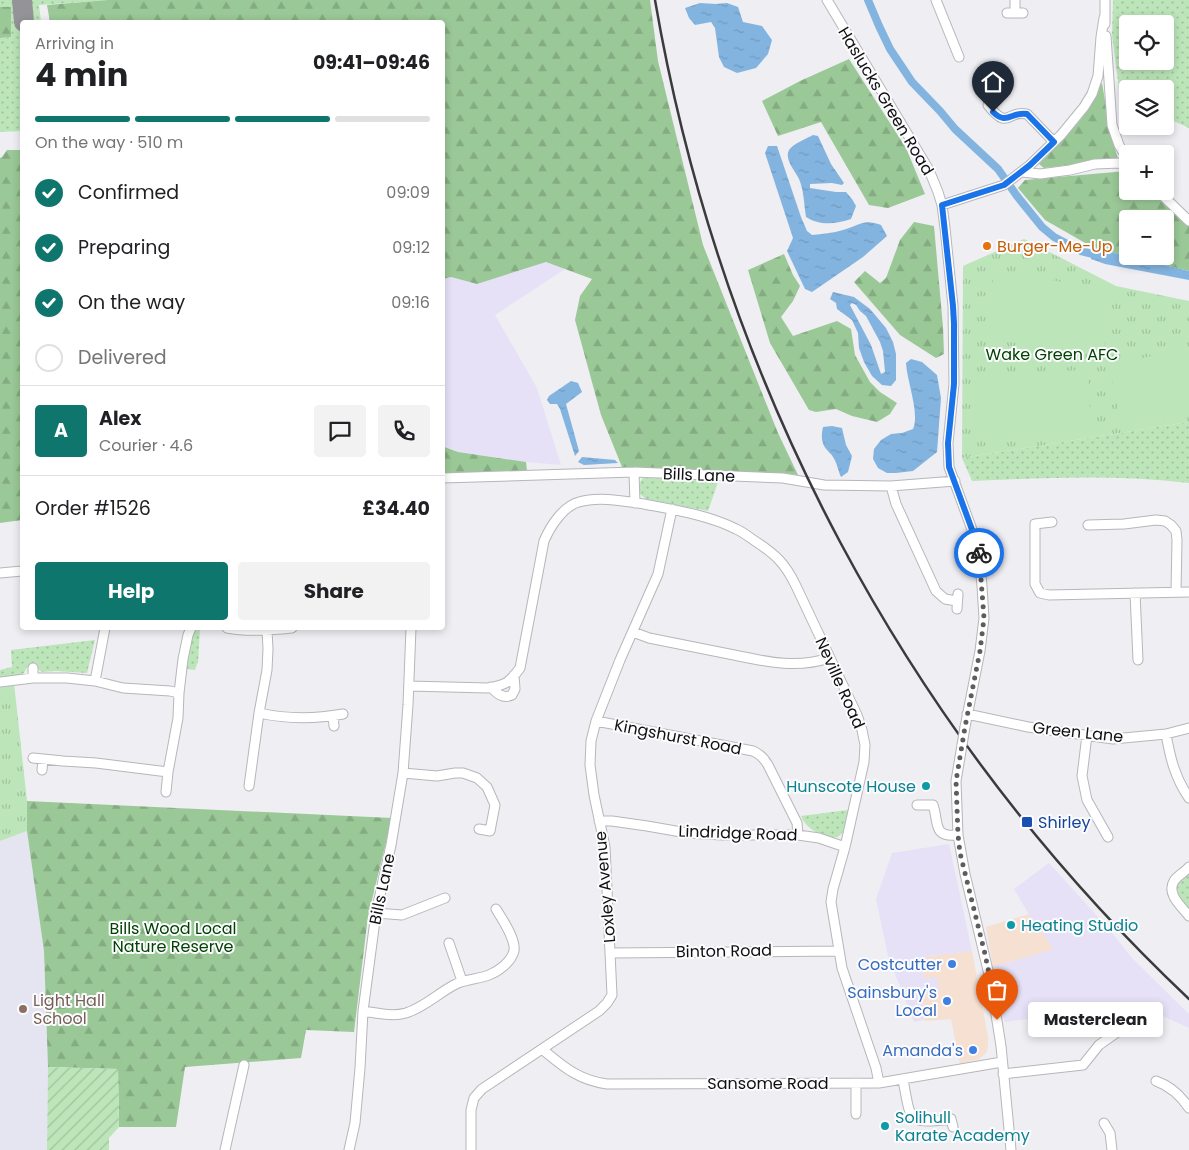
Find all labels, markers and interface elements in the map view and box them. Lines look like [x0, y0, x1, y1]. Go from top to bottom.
map controls [1119, 15, 1174, 265]
button: locate [1119, 15, 1174, 70]
street label: Haslucks Green Road [833, 22, 939, 180]
text: Arriving in [35, 32, 114, 55]
text: 09:41–09:46 [313, 49, 430, 76]
text: 4 min [35, 52, 128, 97]
pin [972, 61, 1014, 112]
icon: home [979, 68, 1007, 96]
button: layers [1119, 80, 1174, 135]
text: On the way · 510 m [35, 131, 183, 154]
button: + [1119, 145, 1174, 200]
icon: check [35, 179, 63, 207]
text: Confirmed [78, 179, 179, 206]
text: 09:09 [386, 181, 430, 204]
button: − [1119, 210, 1174, 265]
icon: check [35, 234, 63, 262]
text: Preparing [78, 234, 170, 261]
place label: Burger-Me-Up [997, 235, 1113, 258]
text: 09:12 [392, 236, 430, 259]
marker: Burger-Me-Up [981, 240, 993, 252]
icon: check [35, 289, 63, 317]
text: On the way [78, 289, 185, 316]
text: 09:16 [391, 291, 430, 314]
park label: Wake Green AFC [986, 343, 1118, 366]
text: Delivered [78, 344, 167, 371]
text: Alex [99, 405, 141, 432]
button: chat [314, 405, 366, 457]
button: phone [378, 405, 430, 457]
text: A [54, 417, 68, 444]
text: Courier · 4.6 [99, 434, 193, 457]
street label: Bills Lane [663, 462, 736, 488]
text: Order #1526 [35, 495, 151, 522]
text: £34.40 [362, 495, 430, 522]
courier [954, 528, 1004, 578]
icon: bike [965, 539, 993, 567]
button: Help [35, 562, 228, 620]
button: Share [238, 562, 430, 620]
street label: Neville Road [810, 634, 870, 732]
street label: Kingshurst Road [612, 713, 744, 761]
street label: Green Lane [1032, 716, 1124, 748]
place label: Hunscote House [786, 775, 916, 798]
marker: Hunscote House [920, 780, 932, 792]
place label: Shirley [1038, 811, 1090, 834]
marker: Shirley [1020, 815, 1034, 829]
street label: Lindridge Road [678, 819, 798, 847]
street label: Loxley Avenue [589, 830, 621, 944]
street label: Bills Lane [363, 851, 401, 927]
place label: Heating Studio [1021, 914, 1138, 937]
park label: Bills Wood Local Nature Reserve [109, 917, 237, 958]
marker: Heating Studio [1005, 919, 1017, 931]
street label: Binton Road [676, 939, 772, 963]
place label: Costcutter [858, 953, 942, 976]
marker: Costcutter [946, 958, 958, 970]
pin [976, 969, 1018, 1020]
icon: bag [983, 976, 1011, 1004]
place label: Sainsbury's Local [847, 981, 937, 1022]
place label: Light Hall School [33, 989, 105, 1030]
marker: Sainsbury's Local [941, 995, 953, 1007]
callout: Masterclean [1027, 1002, 1162, 1038]
marker: Light Hall School [17, 1003, 29, 1015]
text: Masterclean [1044, 1008, 1147, 1031]
place label: Amanda's [882, 1039, 963, 1062]
marker: Amanda's [967, 1044, 979, 1056]
street label: Sansome Road [707, 1072, 829, 1095]
place label: Solihull Karate Academy [895, 1106, 1030, 1147]
marker: Solihull Karate Academy [879, 1120, 891, 1132]

